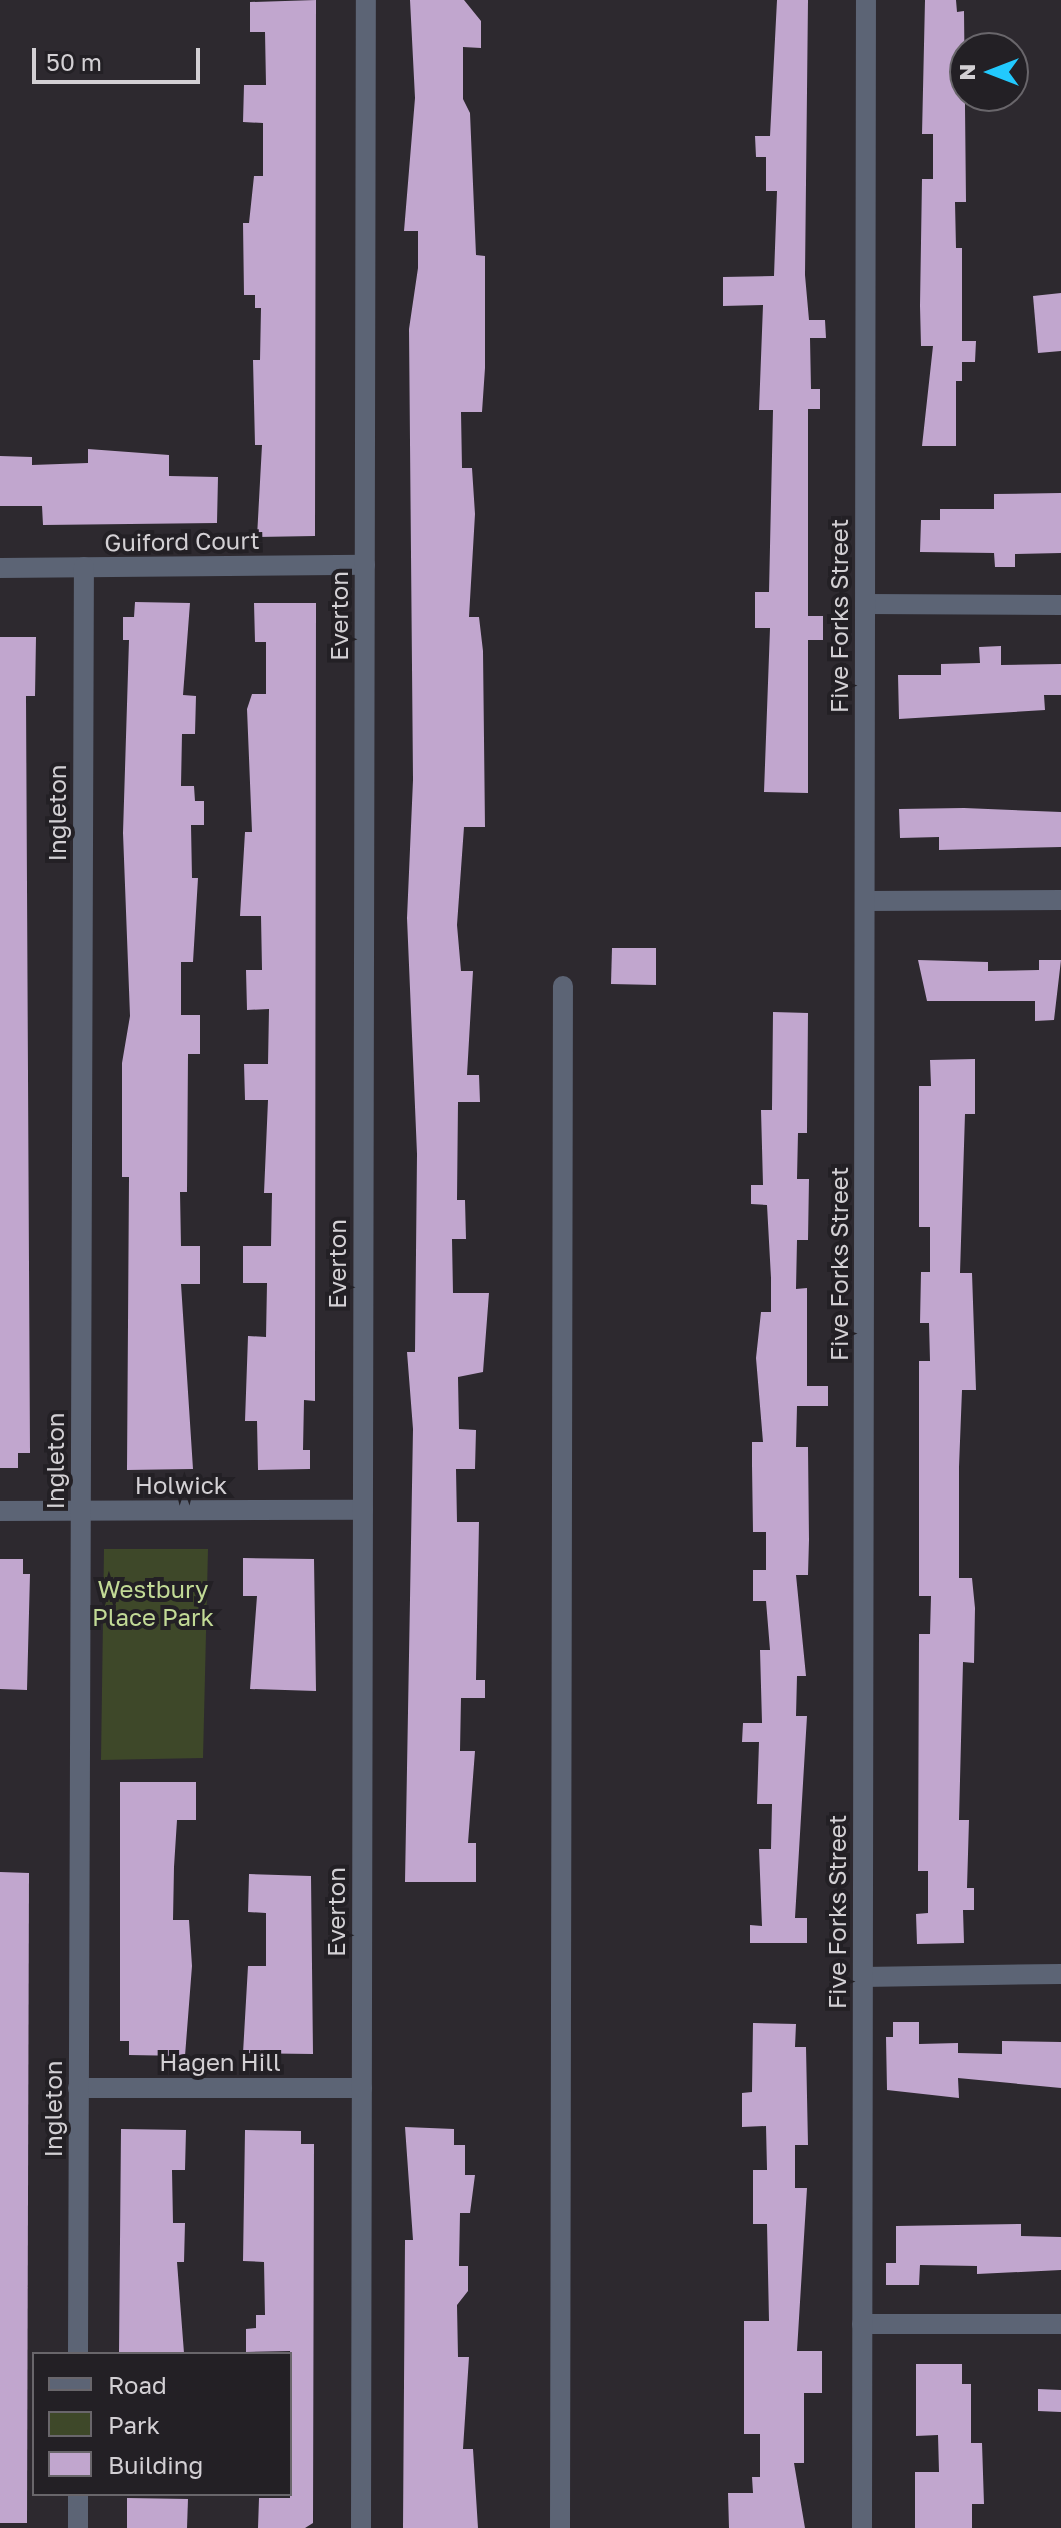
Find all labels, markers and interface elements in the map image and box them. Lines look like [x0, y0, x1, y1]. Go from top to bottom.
scale bar [36, 32, 204, 82]
north arrow [949, 32, 1029, 112]
text: 50 m [46, 47, 102, 76]
text: N [953, 64, 980, 80]
street label: Five Forks Street [825, 519, 853, 713]
street label: Guiford Court [104, 525, 260, 557]
street label: Everton [325, 571, 353, 661]
street label: Ingleton [43, 764, 71, 862]
street label: Five Forks Street [825, 1167, 853, 1361]
street label: Everton [323, 1219, 351, 1309]
street label: Ingleton [41, 1412, 69, 1510]
street label: Holwick [135, 1471, 227, 1499]
park label: Westbury Place Park [92, 1575, 214, 1631]
street label: Five Forks Street [823, 1815, 851, 2009]
street label: Everton [322, 1867, 350, 1957]
street label: Hagen Hill [159, 2048, 281, 2076]
street label: Ingleton [39, 2060, 67, 2158]
legend [32, 2352, 292, 2496]
text: Road [108, 2370, 167, 2399]
text: Park [108, 2410, 160, 2439]
text: Building [108, 2450, 203, 2479]

